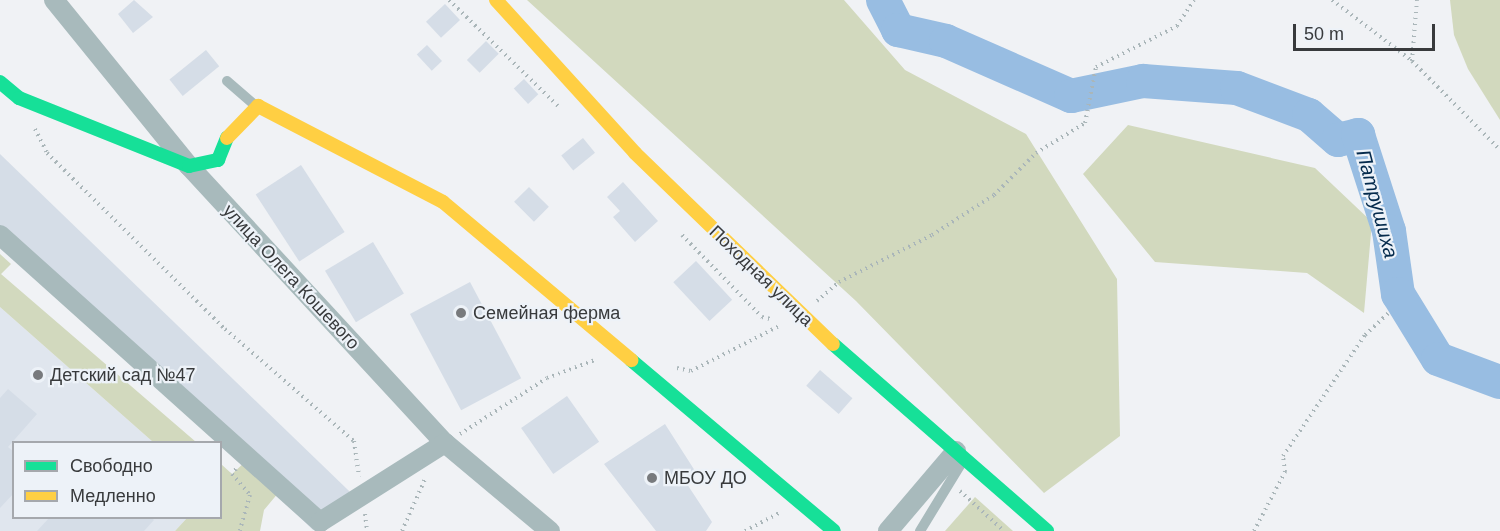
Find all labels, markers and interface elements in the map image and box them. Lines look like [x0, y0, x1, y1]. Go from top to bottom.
scale bar [1296, 12, 1438, 50]
text: 50 m [1304, 24, 1344, 44]
water label: Патрушиха [1351, 147, 1403, 261]
street label: улица Олега Кошевого [218, 200, 364, 354]
street label: Походная улица [705, 221, 817, 331]
place label: Семейная ферма [473, 302, 620, 324]
marker: Семейная ферма [454, 306, 468, 320]
place label: Детский сад №47 [50, 364, 195, 386]
marker: Детский сад №47 [31, 368, 45, 382]
legend [12, 441, 222, 519]
text: Свободно [70, 456, 153, 476]
place label: МБОУ ДО [664, 467, 747, 489]
marker: МБОУ ДО [645, 471, 659, 485]
text: Медленно [70, 486, 156, 506]

